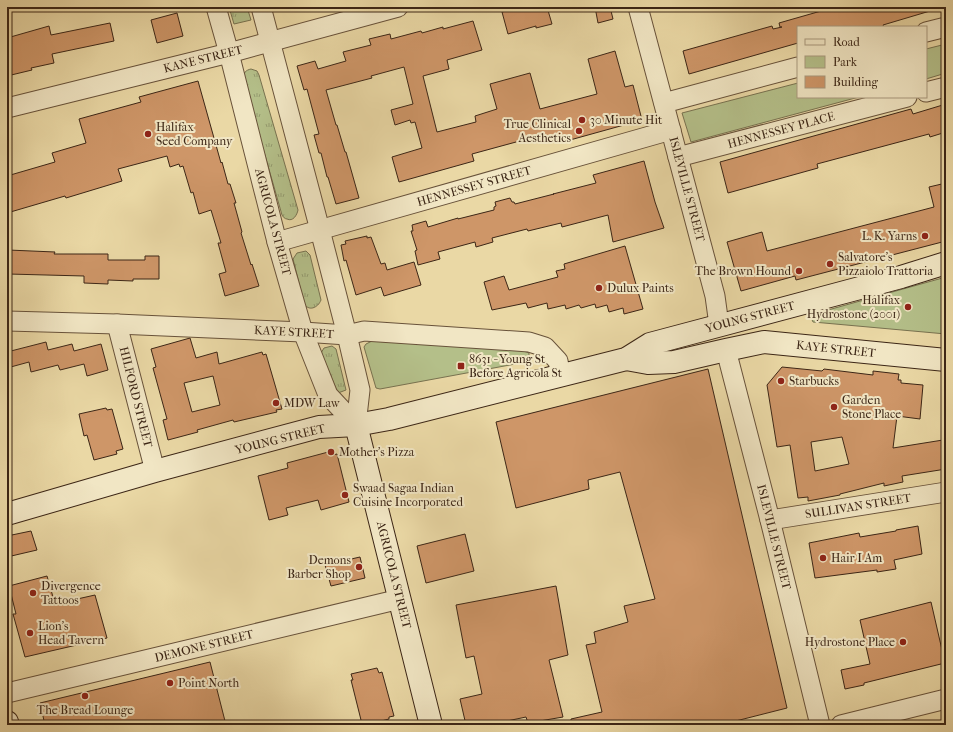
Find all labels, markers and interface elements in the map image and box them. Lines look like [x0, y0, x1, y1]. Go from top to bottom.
legend [797, 26, 927, 98]
text: Road [833, 35, 860, 49]
street label: KANE STREET [162, 42, 245, 76]
text: Park [833, 55, 858, 69]
text: Building [833, 75, 878, 89]
street label: HENNESSEY PLACE [726, 109, 836, 151]
place label: 30 Minute Hit [590, 113, 663, 127]
marker: 30 Minute Hit [577, 115, 587, 125]
place label: True Clinical Aesthetics [504, 117, 572, 145]
place label: Halifax Seed Company [156, 120, 233, 148]
marker: True Clinical Aesthetics [574, 126, 584, 136]
marker: Halifax Seed Company [143, 129, 153, 139]
street label: ISLEVILLE STREET [666, 135, 708, 244]
street label: HENNESSEY STREET [415, 163, 534, 209]
street label: AGRICOLA STREET [252, 166, 294, 278]
place label: L. K. Yarns [862, 229, 918, 243]
marker: L. K. Yarns [920, 231, 930, 241]
place label: Salvatore's Pizzaiolo Trattoria [838, 250, 933, 278]
marker: Salvatore's Pizzaiolo Trattoria [825, 259, 835, 269]
place label: The Brown Hound [695, 264, 791, 278]
marker: The Brown Hound [794, 266, 804, 276]
place label: Dulux Paints [607, 281, 674, 295]
marker: Dulux Paints [594, 283, 604, 293]
place label: Halifax Hydrostone (2001) [807, 293, 901, 321]
street label: YOUNG STREET [703, 298, 797, 336]
marker: Halifax Hydrostone (2001) [903, 302, 913, 312]
street label: KAYE STREET [254, 323, 335, 341]
street label: KAYE STREET [795, 338, 877, 360]
street label: HILFORD STREET [117, 345, 156, 450]
place label: 8631 - Young St Before Agricola St [469, 352, 563, 380]
marker: 8631 - Young St Before Agricola St [456, 361, 466, 371]
place label: Starbucks [789, 374, 839, 388]
marker: Starbucks [776, 376, 786, 386]
place label: Garden Stone Place [842, 393, 901, 421]
place label: MDW Law [284, 396, 341, 410]
marker: MDW Law [271, 398, 281, 408]
marker: Garden Stone Place [829, 402, 839, 412]
street label: YOUNG STREET [233, 421, 327, 457]
place label: Mother's Pizza [339, 445, 415, 459]
marker: Mother's Pizza [326, 447, 336, 457]
place label: Swaad Sagaa Indian Cuisine Incorporated [353, 481, 463, 509]
street label: ISLEVILLE STREET [754, 483, 794, 592]
marker: Swaad Sagaa Indian Cuisine Incorporated [340, 490, 350, 500]
street label: SULLIVAN STREET [804, 491, 913, 521]
street label: AGRICOLA STREET [374, 519, 414, 631]
place label: Hair I Am [831, 551, 882, 565]
place label: Demons Barber Shop [287, 553, 352, 581]
marker: Hair I Am [818, 553, 828, 563]
marker: Demons Barber Shop [354, 562, 364, 572]
place label: Divergence Tattoos [41, 579, 101, 607]
marker: Divergence Tattoos [28, 588, 38, 598]
place label: Lion's Head Tavern [38, 619, 104, 647]
street label: DEMONE STREET [153, 627, 256, 665]
marker: Lion's Head Tavern [25, 628, 35, 638]
place label: Hydrostone Place [805, 635, 895, 649]
marker: Hydrostone Place [898, 637, 908, 647]
place label: Point North [178, 676, 240, 690]
marker: Point North [165, 678, 175, 688]
marker: The Bread Lounge [80, 691, 90, 701]
place label: The Bread Lounge [37, 703, 133, 717]

